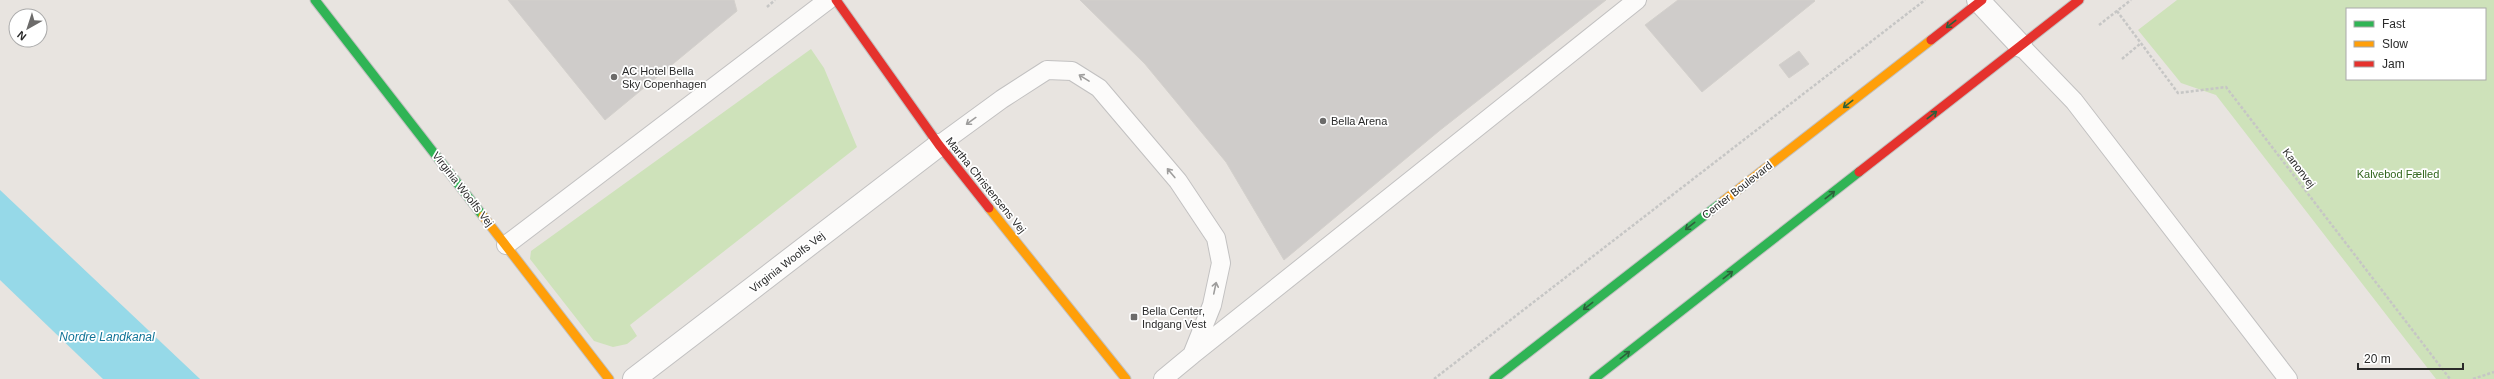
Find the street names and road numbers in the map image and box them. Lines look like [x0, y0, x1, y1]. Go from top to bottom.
street label: Martha Christensens Vej [944, 135, 1028, 235]
street label: Kanonvej [2280, 146, 2318, 190]
street label: Virginia Woolfs Vej [430, 149, 496, 229]
street label: Center Boulevard [1700, 159, 1774, 221]
street label: Virginia Woolfs Vej [747, 229, 827, 295]

